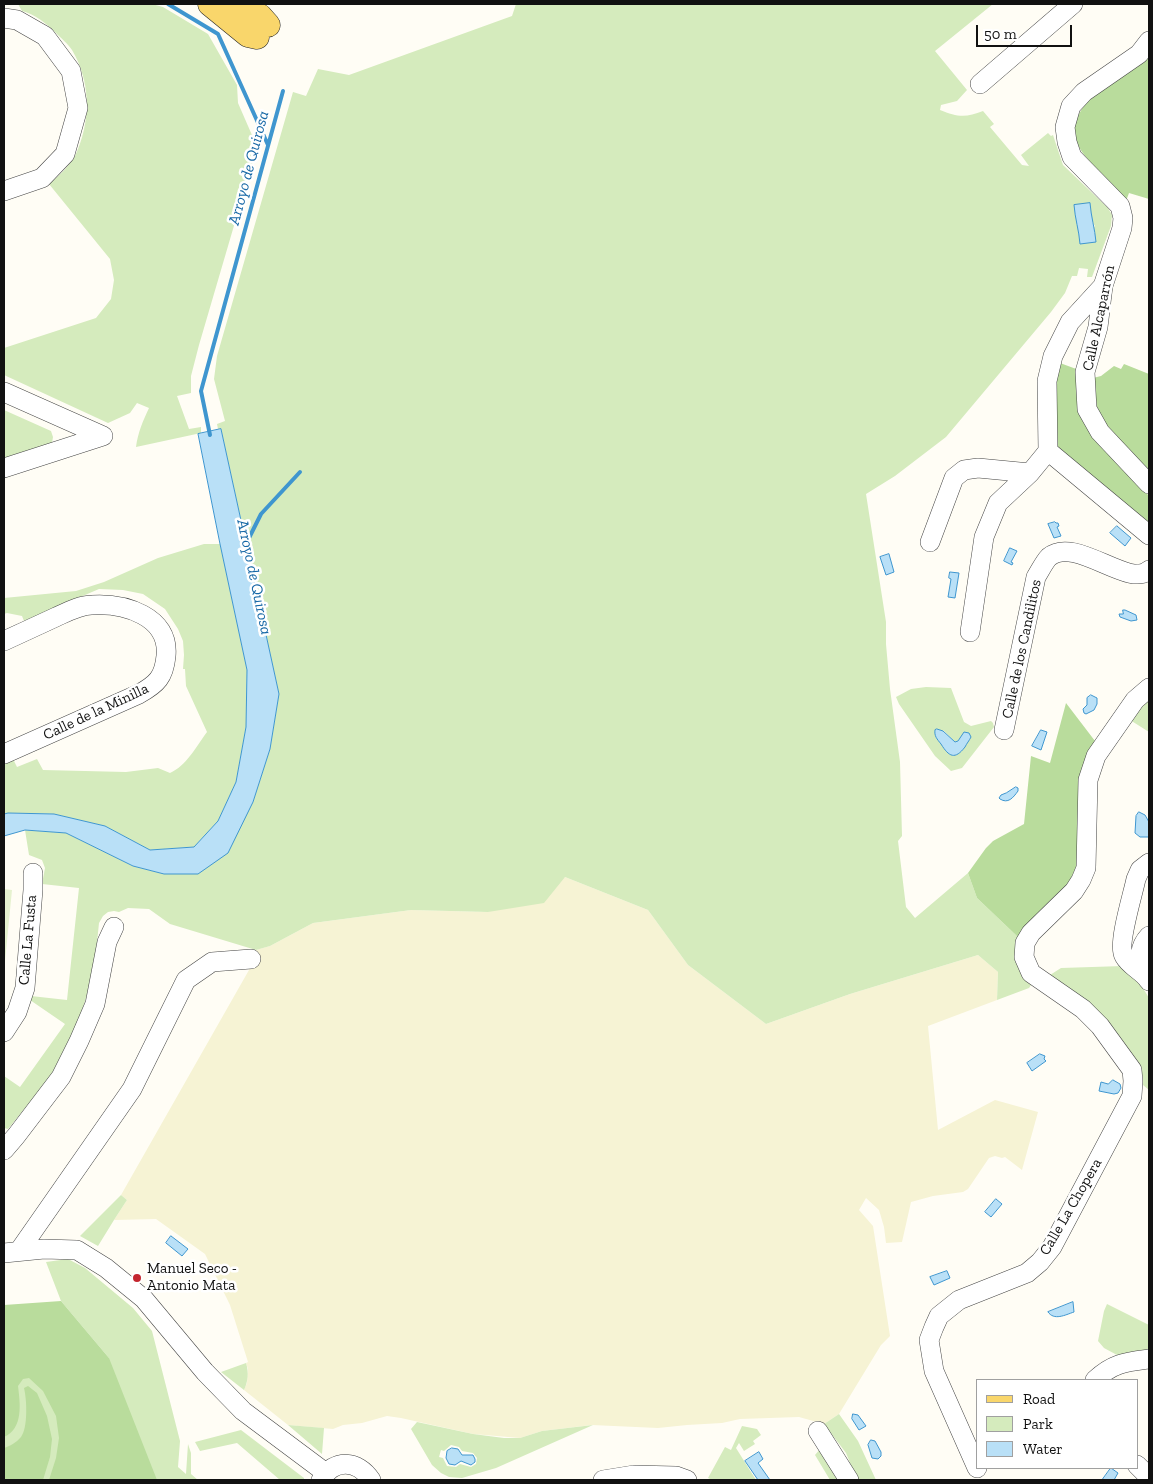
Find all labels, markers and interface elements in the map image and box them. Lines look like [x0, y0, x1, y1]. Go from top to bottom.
scale bar [978, 15, 1074, 47]
text: 50 m [984, 25, 1017, 43]
water label: Arroyo de Quirosa [225, 109, 273, 227]
street label: Calle Alcaparrón [1079, 263, 1119, 373]
water label: Arroyo de Quirosa [232, 518, 276, 636]
street label: Calle de los Candilitos [998, 578, 1046, 720]
street label: Calle de la Minilla [40, 680, 152, 744]
street label: Calle La Fusta [15, 894, 41, 986]
street label: Calle La Chopera [1036, 1155, 1106, 1259]
place label: Manuel Seco - Antonio Mata [147, 1260, 237, 1295]
marker: Manuel Seco - Antonio Mata [131, 1272, 143, 1284]
legend [976, 1379, 1138, 1469]
text: Road [1023, 1390, 1055, 1408]
text: Park [1023, 1415, 1053, 1433]
text: Water [1023, 1440, 1063, 1458]

